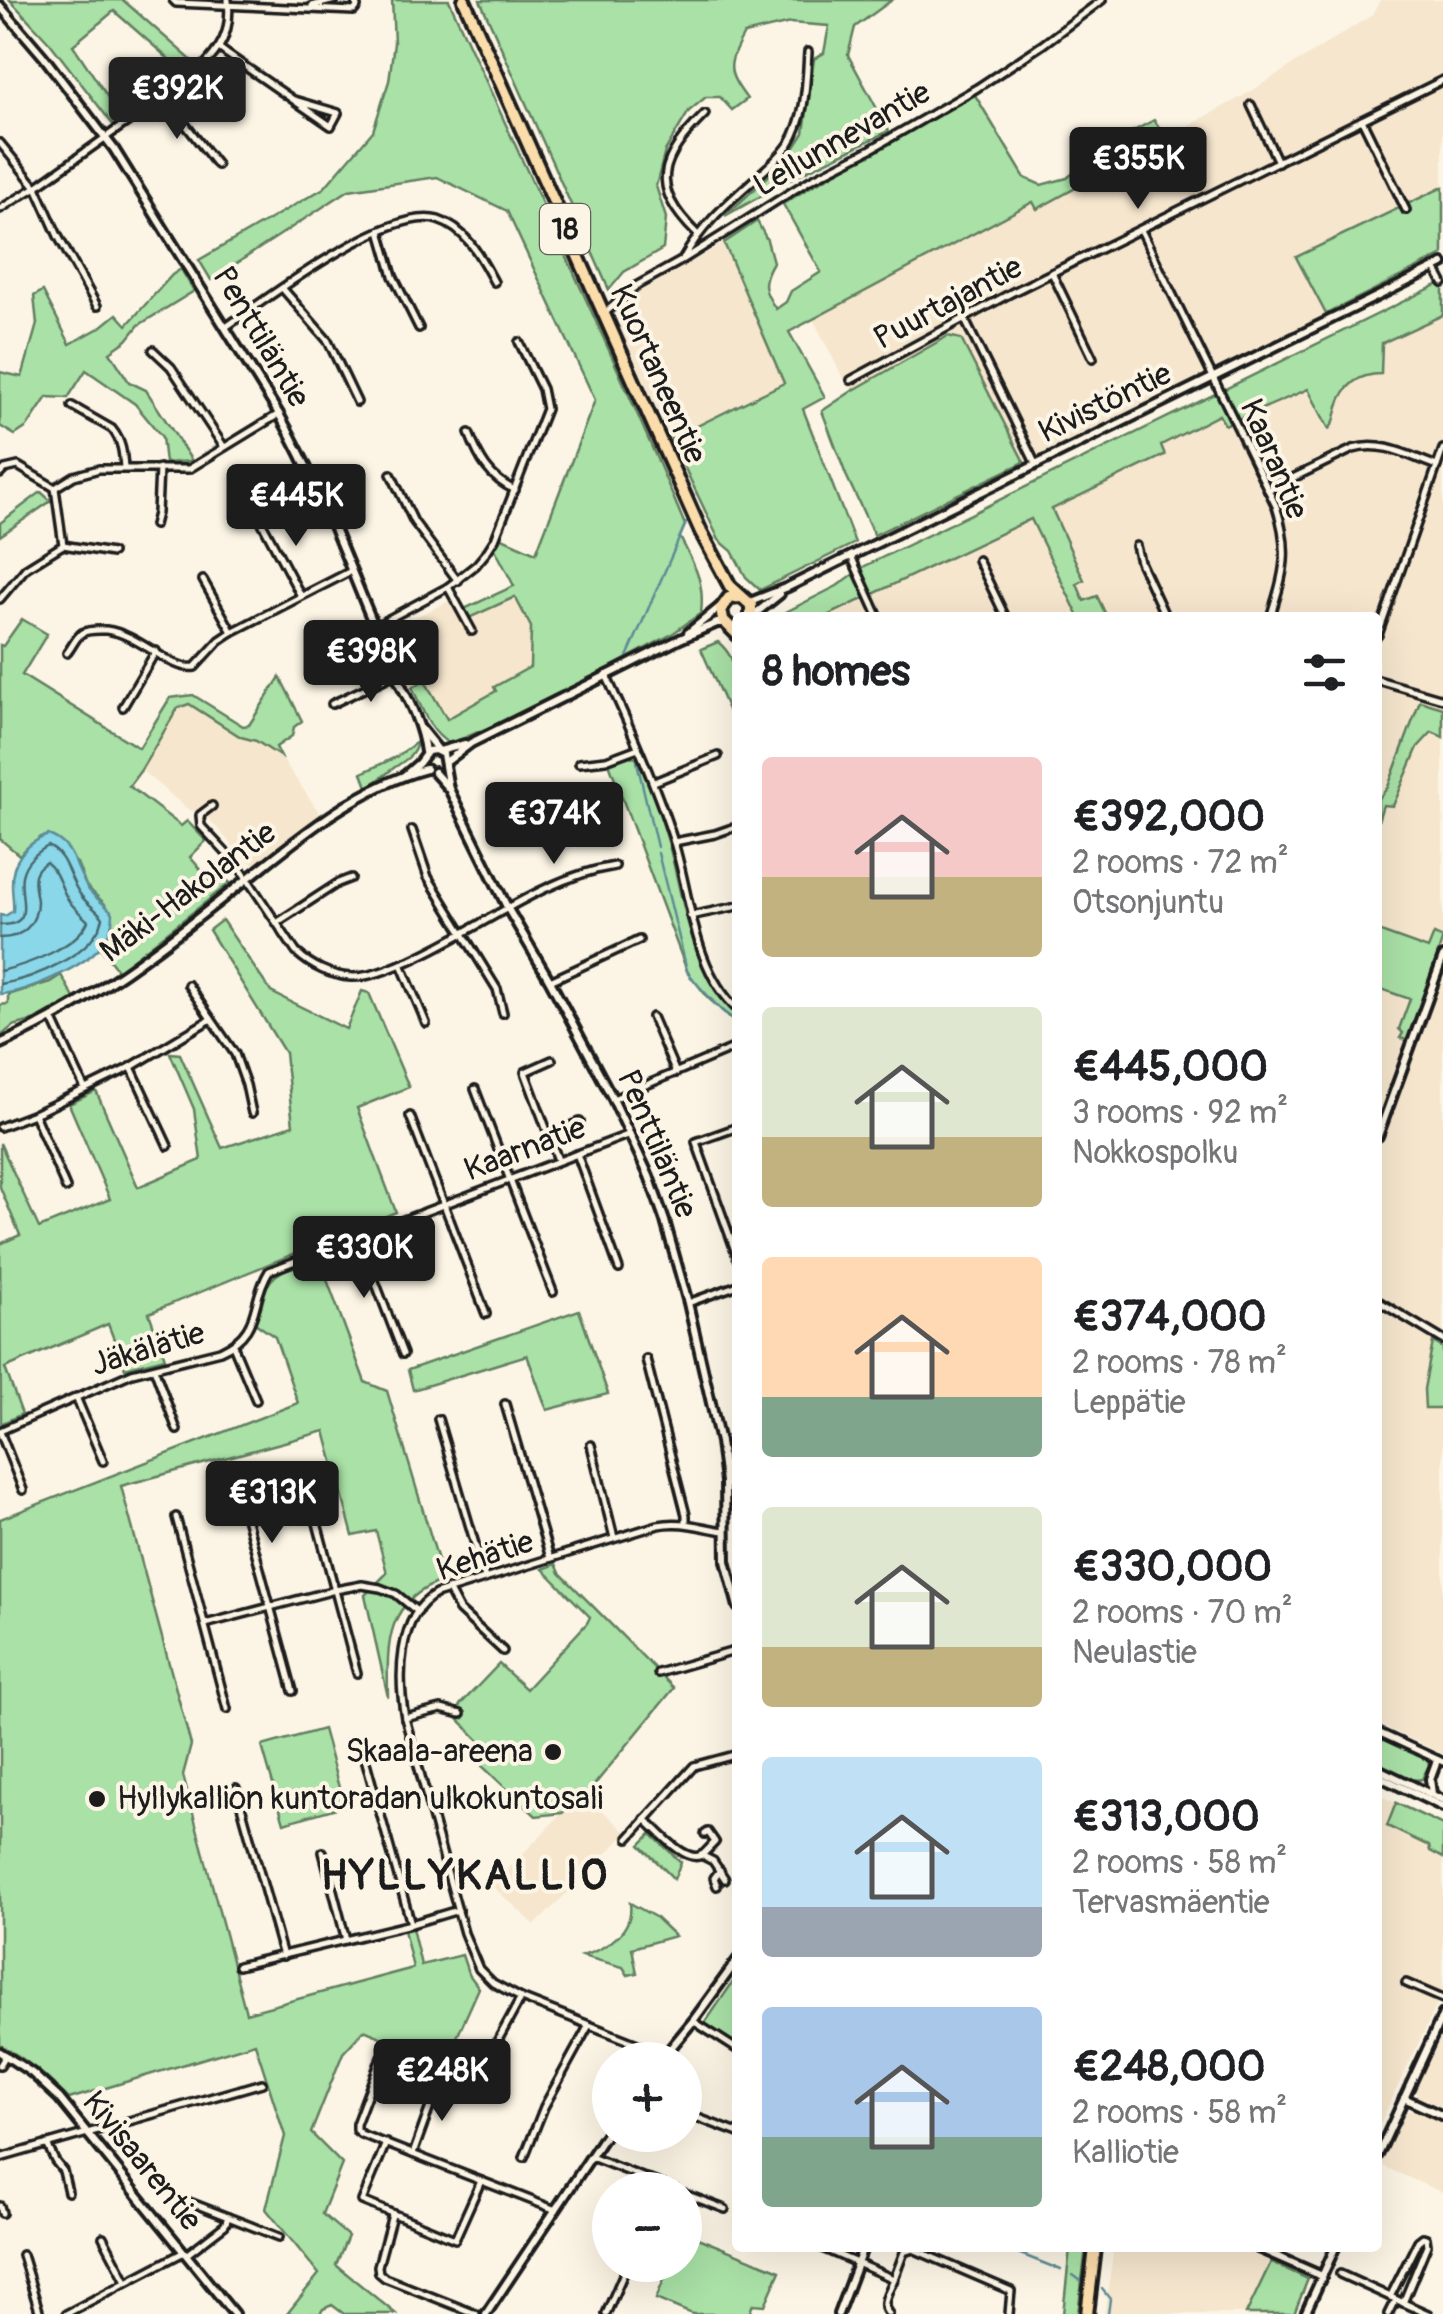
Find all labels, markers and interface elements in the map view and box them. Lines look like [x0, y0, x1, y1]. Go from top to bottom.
pin: €392K [107, 57, 247, 142]
text: €392K [131, 69, 223, 109]
street label: Lellunnevantie [746, 72, 938, 206]
pin: €355K [1068, 127, 1208, 212]
text: €355K [1092, 139, 1184, 179]
road number: 18 [540, 204, 590, 254]
street label: Puurtajantie [867, 247, 1029, 359]
street label: Penttiläntie [203, 259, 319, 415]
street label: Kuortaneentie [601, 278, 715, 470]
street label: Kivistöntie [1032, 354, 1178, 452]
street label: Kaarantie [1231, 393, 1317, 525]
pin: €445K [226, 464, 366, 549]
text: €445K [249, 476, 343, 516]
pin: €398K [301, 620, 441, 705]
text: €398K [326, 632, 416, 672]
icon: filters [1297, 645, 1352, 700]
text: 8 homes [762, 646, 910, 698]
pin: €374K [484, 782, 624, 867]
text: €392,000 [1072, 791, 1265, 843]
text: €374K [507, 794, 601, 834]
icon: home [842, 797, 962, 917]
street label: Mäki-Hakolantie [92, 813, 284, 971]
text: 2 rooms · 72 m² [1072, 843, 1289, 883]
text: Otsonjuntu [1072, 883, 1224, 923]
text: €445,000 [1072, 1041, 1268, 1093]
icon: home [842, 1047, 962, 1167]
street label: Penttiläntie [608, 1064, 706, 1224]
text: 3 rooms · 92 m² [1072, 1093, 1288, 1133]
street label: Kaarnatie [459, 1108, 592, 1190]
text: Nokkospolku [1072, 1133, 1238, 1173]
pin: €330K [294, 1216, 434, 1301]
text: €330K [315, 1228, 413, 1268]
text: €374,000 [1072, 1291, 1266, 1343]
icon: home [842, 1297, 962, 1417]
street label: Jäkälätie [87, 1313, 210, 1385]
text: 2 rooms · 78 m² [1072, 1343, 1287, 1383]
text: Leppätie [1072, 1383, 1186, 1423]
pin: €313K [202, 1461, 342, 1546]
text: €313K [228, 1473, 316, 1513]
street label: Kehätie [431, 1522, 539, 1590]
text: €330,000 [1072, 1541, 1272, 1593]
icon: home [842, 1547, 962, 1667]
text: 2 rooms · 70 m² [1072, 1593, 1293, 1633]
text: Neulastie [1072, 1633, 1197, 1673]
place label: Skaala-areena [346, 1732, 533, 1772]
marker: Skaala-areena [542, 1741, 564, 1763]
place label: Hyllykallion kuntoradan ulkokuntosali [117, 1779, 603, 1819]
marker: Hyllykallion kuntoradan ulkokuntosali [86, 1788, 108, 1810]
text: €313,000 [1072, 1791, 1260, 1843]
icon: home [842, 1797, 962, 1917]
text: 2 rooms · 58 m² [1072, 1843, 1287, 1883]
district label: HYLLYKALLIO [321, 1850, 609, 1902]
text: Tervasmäentie [1072, 1883, 1270, 1923]
pin: €248K [372, 2039, 512, 2124]
text: €248,000 [1072, 2041, 1265, 2093]
map controls [592, 2042, 702, 2282]
button: + [592, 2042, 702, 2152]
icon: home [842, 2047, 962, 2167]
text: €248K [396, 2051, 489, 2091]
street label: Kivisaarentie [74, 2083, 211, 2239]
text: 2 rooms · 58 m² [1072, 2093, 1287, 2133]
text: Kalliotie [1072, 2133, 1179, 2173]
button: − [592, 2172, 702, 2282]

